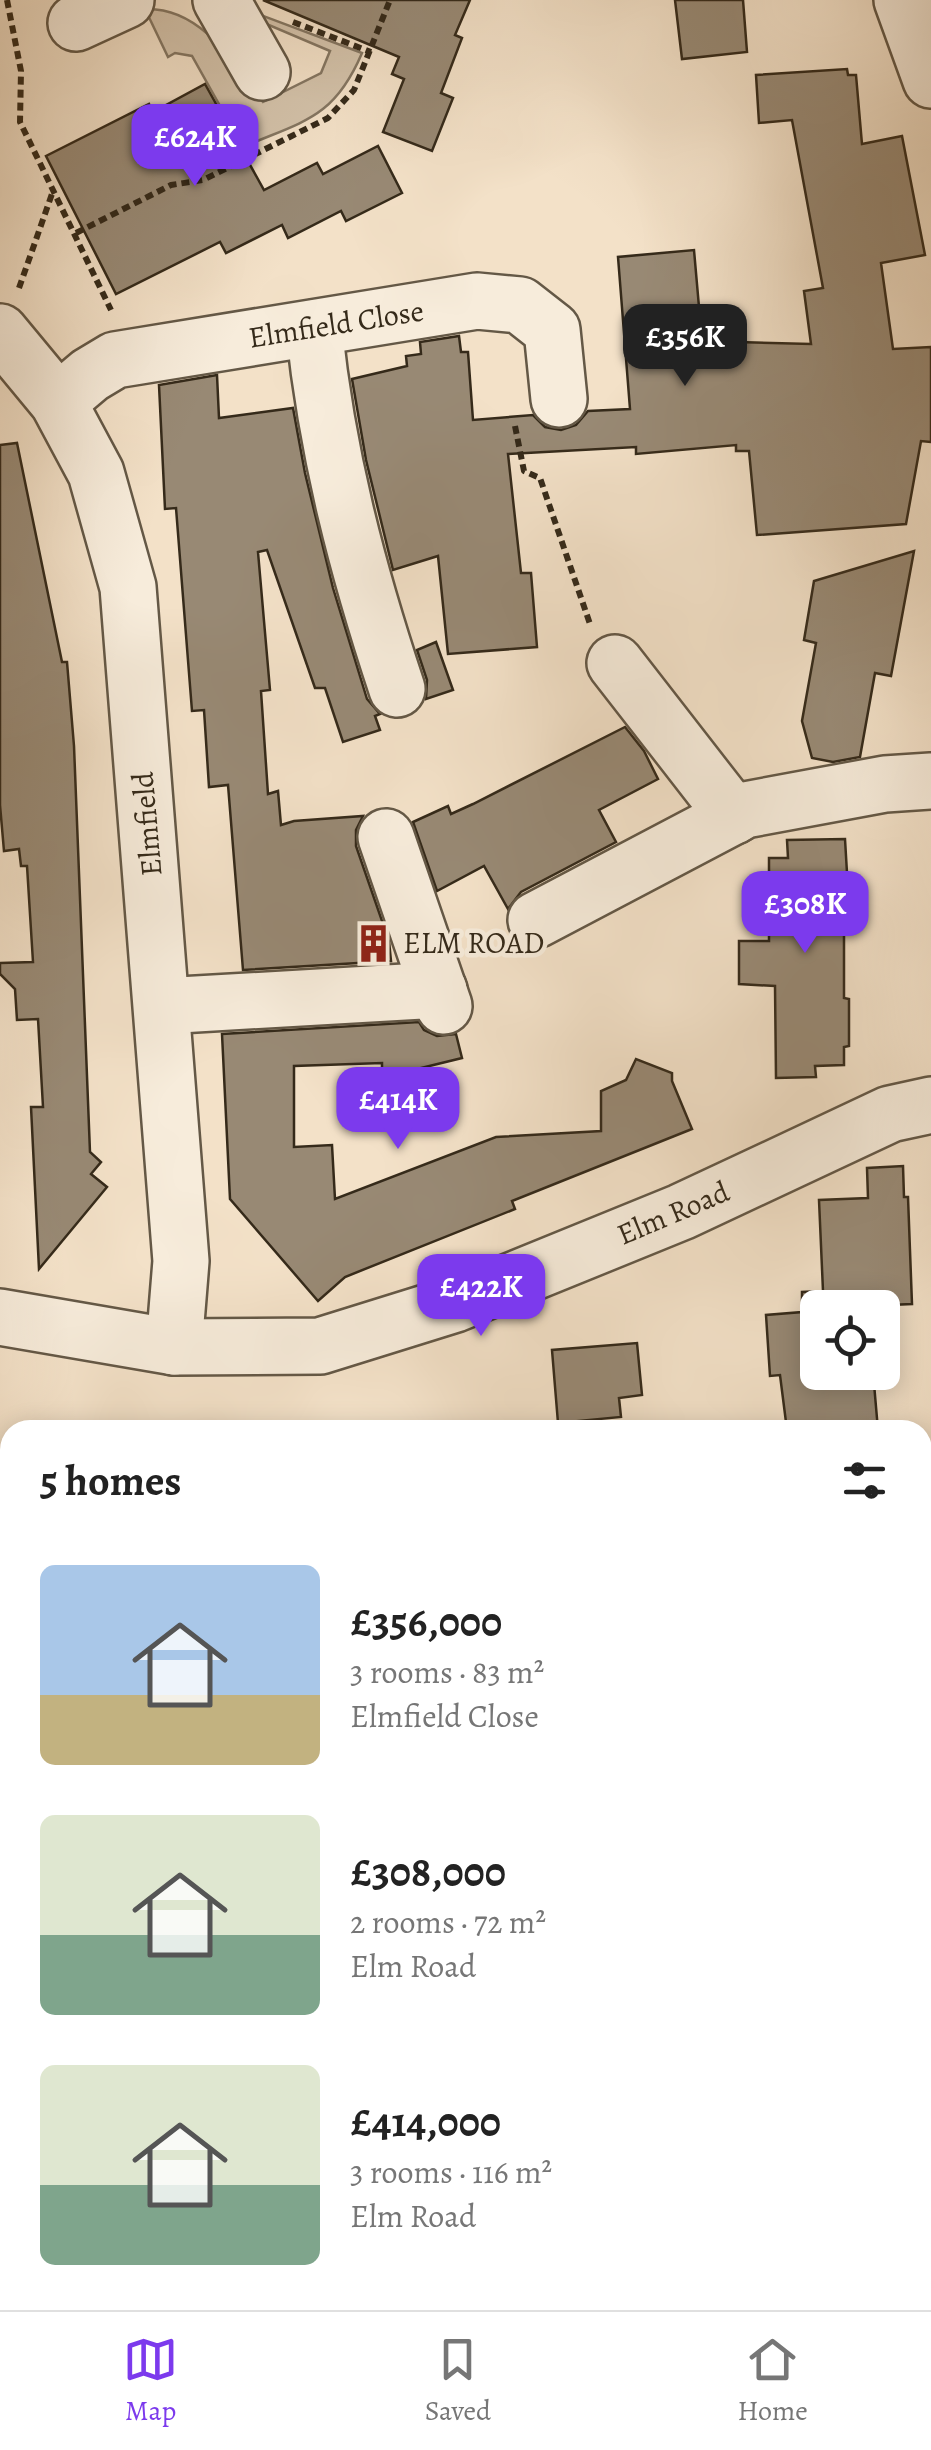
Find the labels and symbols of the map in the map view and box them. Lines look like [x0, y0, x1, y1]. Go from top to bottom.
pin: £624K [125, 104, 265, 189]
street label: Elmfield Close [245, 290, 427, 358]
pin: £356K [615, 304, 755, 389]
street label: Elmfield [122, 769, 171, 878]
pin: £308K [735, 871, 875, 956]
building icon: ELM ROAD [352, 922, 394, 964]
place label: ELM ROAD [403, 923, 544, 963]
pin: £414K [328, 1067, 468, 1152]
street label: Elm Road [611, 1171, 736, 1255]
pin: £422K [411, 1254, 551, 1339]

